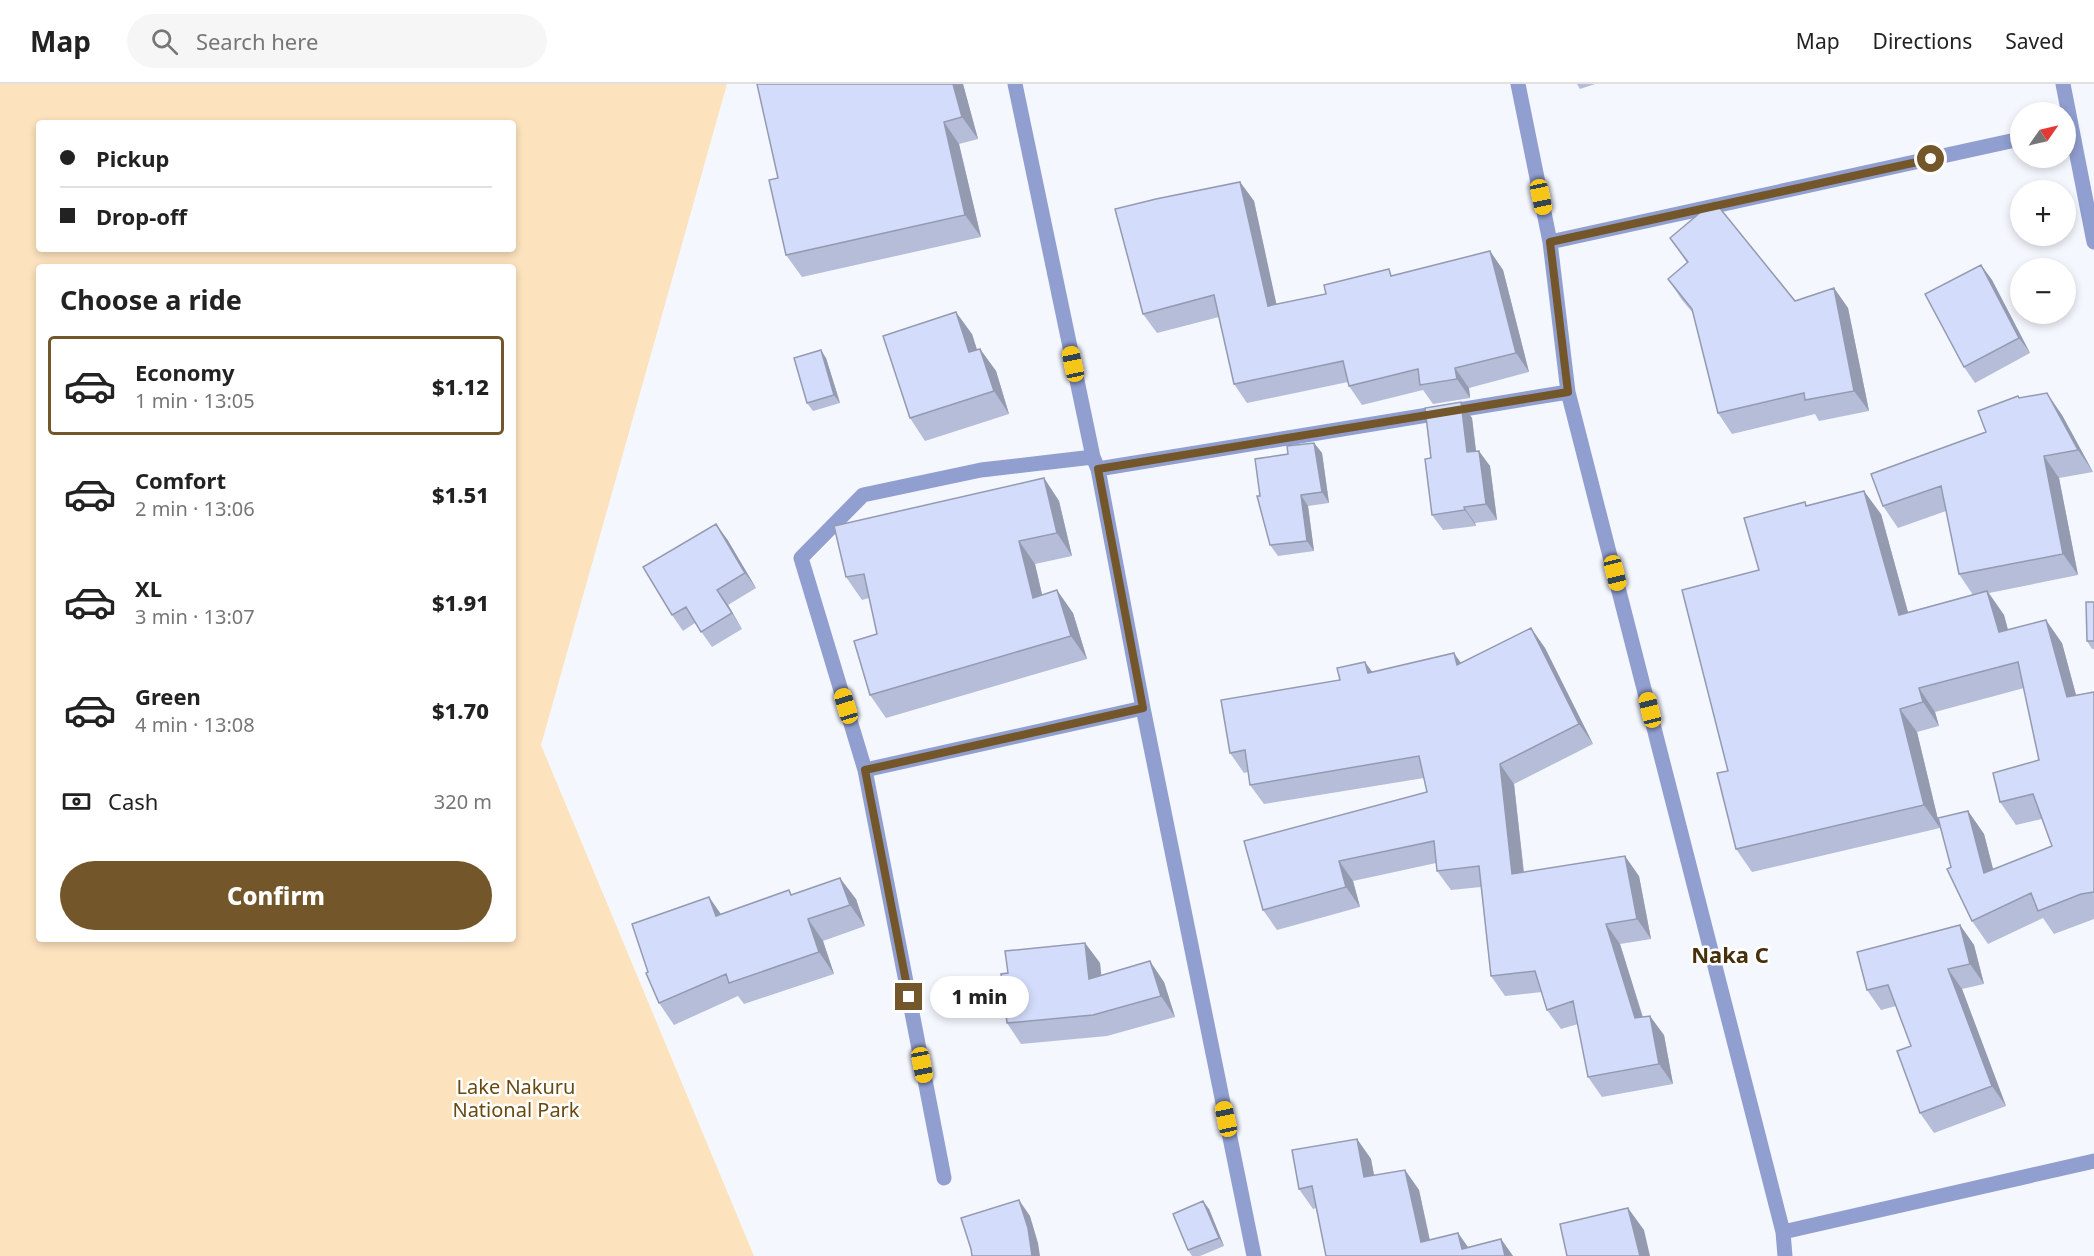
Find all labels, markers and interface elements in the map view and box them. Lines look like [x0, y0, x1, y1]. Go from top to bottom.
search box [127, 14, 547, 68]
text: Map [30, 22, 91, 60]
icon: search [148, 25, 181, 58]
text: Search here [196, 26, 318, 56]
text: Map [1796, 27, 1840, 55]
text: Directions [1873, 27, 1972, 55]
text: Saved [2005, 27, 2064, 55]
north arrow [2010, 102, 2076, 168]
map controls [2010, 102, 2076, 324]
text: Pickup [96, 143, 169, 173]
route start [1917, 145, 1944, 172]
car [1528, 178, 1554, 216]
button: + [2010, 180, 2076, 246]
text: Drop-off [96, 201, 187, 231]
button: − [2010, 258, 2076, 324]
text: Choose a ride [60, 281, 242, 318]
car [1060, 345, 1086, 383]
text: Economy [135, 357, 234, 387]
icon: car [63, 359, 117, 413]
text: $1.12 [432, 371, 489, 401]
text: 1 min · 13:05 [135, 387, 255, 414]
text: Comfort [135, 465, 226, 495]
icon: car [63, 467, 117, 521]
text: $1.51 [432, 479, 489, 509]
text: 2 min · 13:06 [135, 495, 255, 522]
car [1602, 553, 1628, 593]
text: XL [135, 573, 162, 603]
icon: car [63, 575, 117, 629]
text: $1.91 [432, 587, 489, 617]
text: 3 min · 13:07 [135, 603, 255, 630]
text: Green [135, 681, 201, 711]
icon: car [63, 683, 117, 737]
car [832, 686, 860, 726]
car [1637, 690, 1663, 730]
text: $1.70 [432, 695, 489, 725]
text: 4 min · 13:08 [135, 711, 255, 738]
icon: cash [60, 785, 93, 818]
text: Cash [108, 786, 158, 816]
text: 320 m [434, 788, 492, 815]
button: Confirm [60, 861, 492, 930]
district label: Naka C [1691, 939, 1769, 969]
callout: 1 min [930, 976, 1029, 1018]
route end [895, 983, 922, 1010]
text: 1 min [952, 983, 1007, 1010]
car [910, 1046, 934, 1084]
park label: Lake Nakuru National Park [452, 1073, 580, 1123]
car [1213, 1100, 1239, 1138]

